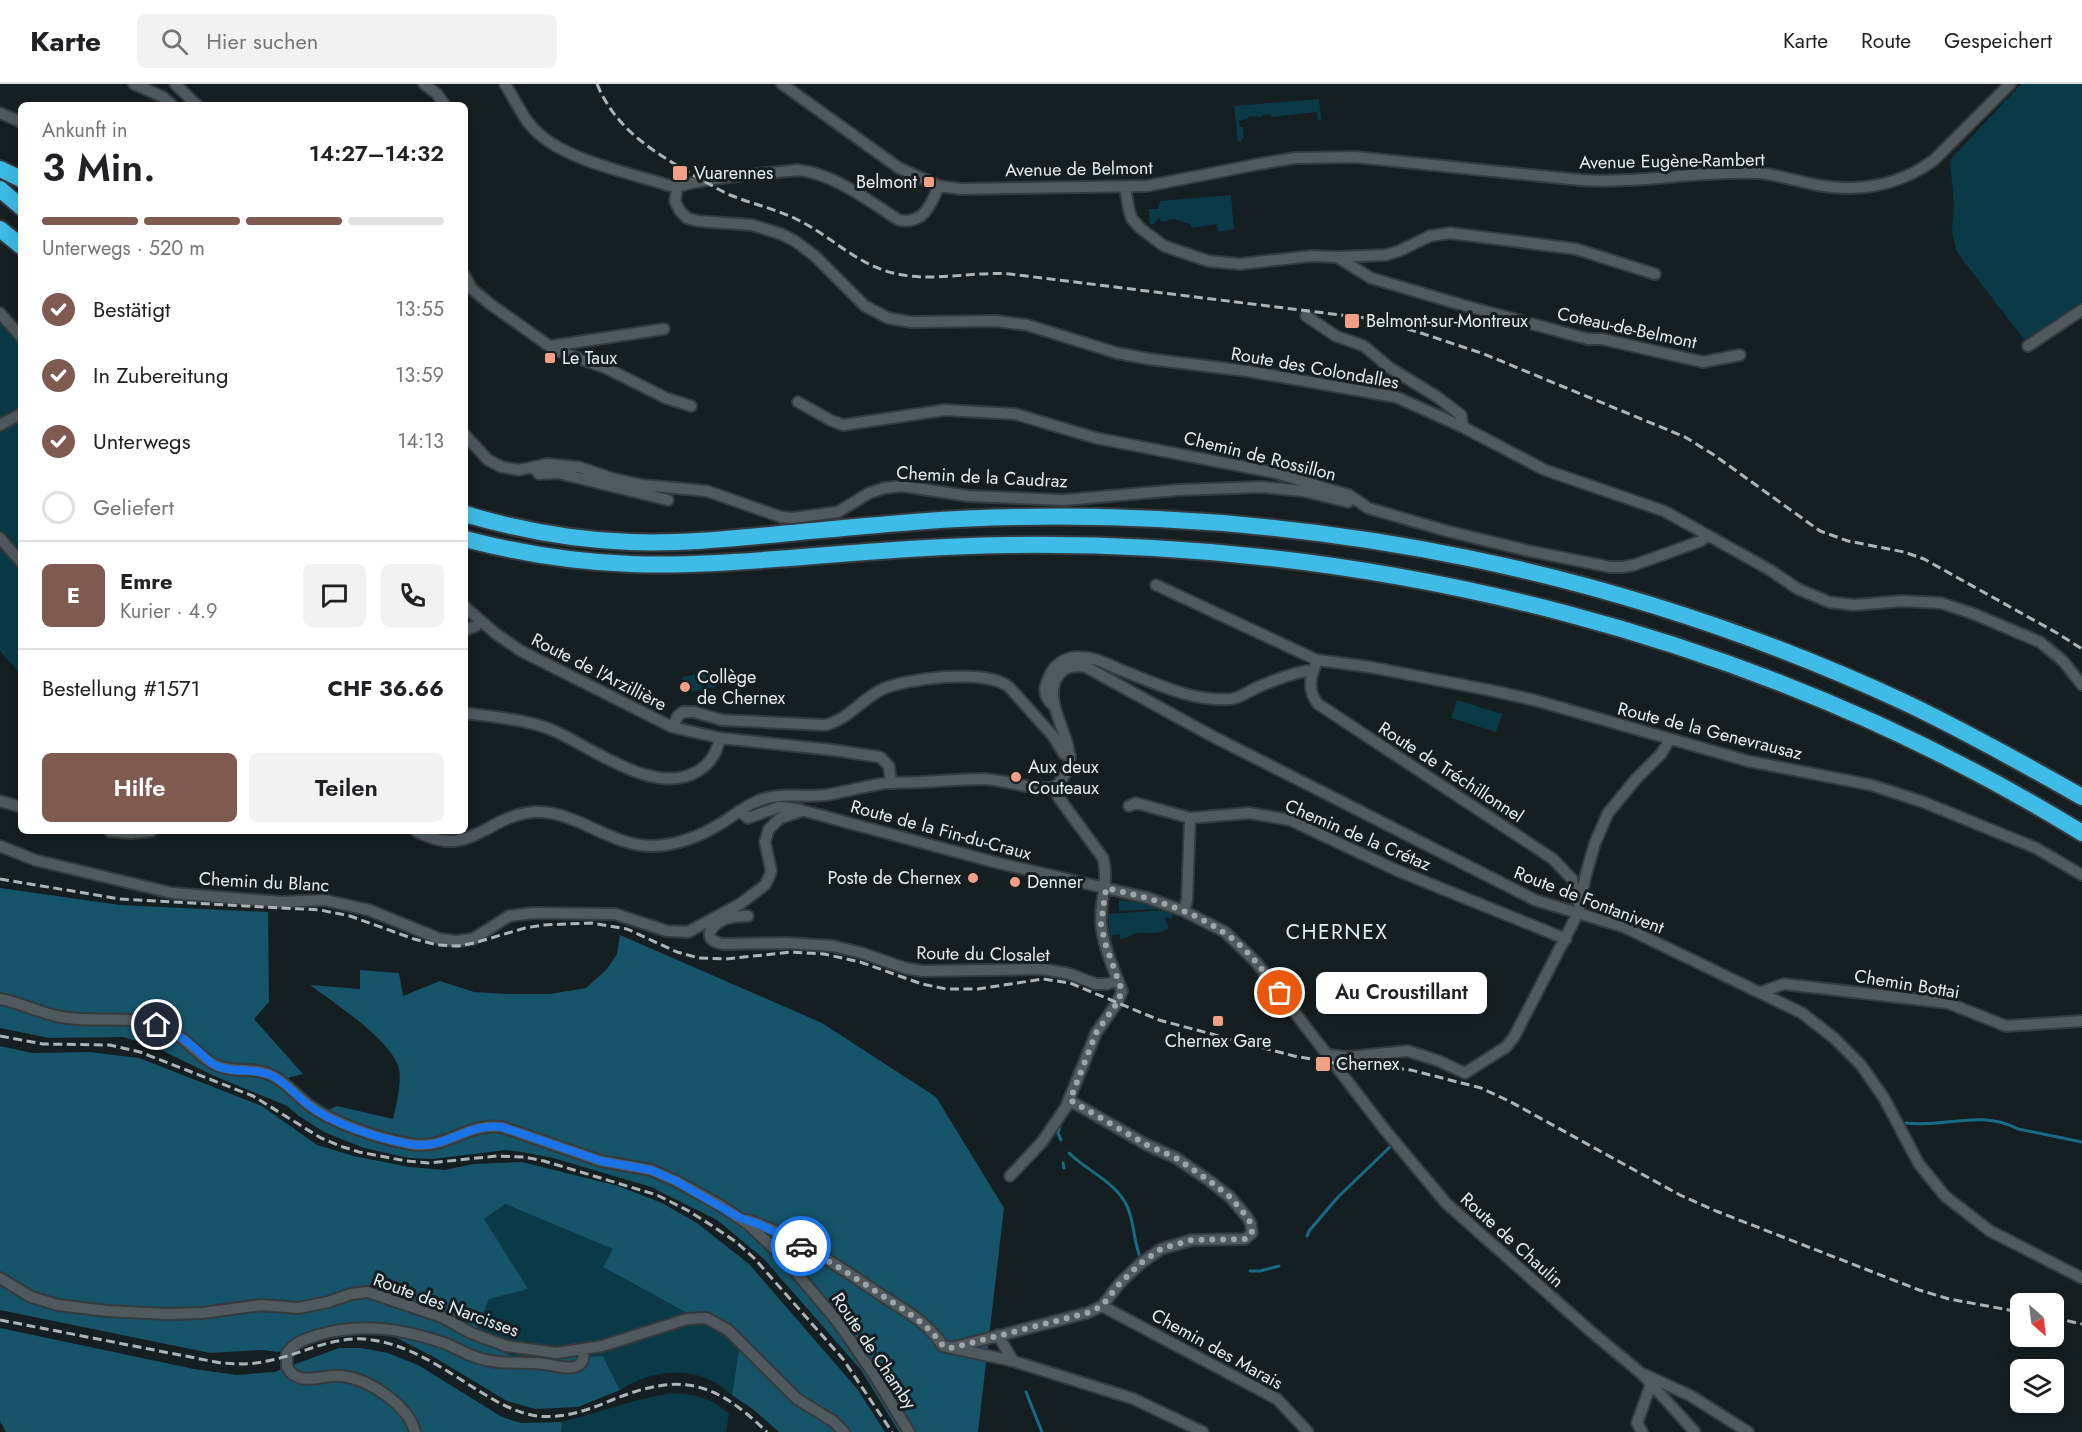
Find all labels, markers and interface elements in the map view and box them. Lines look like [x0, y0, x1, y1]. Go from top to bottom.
search box [137, 14, 557, 68]
text: Karte [30, 21, 101, 62]
icon: search [158, 25, 191, 58]
text: Hier suchen [206, 25, 318, 57]
text: Karte [1783, 26, 1828, 56]
text: Route [1861, 26, 1911, 56]
text: Gespeichert [1944, 26, 2052, 56]
text: Ankunft in [42, 116, 128, 145]
text: 14:27–14:32 [309, 137, 444, 169]
text: 3 Min. [42, 139, 155, 196]
street label: Avenue Eugène-Rambert [1579, 146, 1766, 176]
street label: Avenue de Belmont [1005, 155, 1154, 183]
place label: Vuarennes [694, 160, 773, 186]
marker: Vuarennes [671, 164, 689, 182]
place label: Belmont [856, 169, 918, 195]
marker: Belmont [922, 175, 936, 189]
text: Unterwegs · 520 m [42, 234, 205, 263]
icon: check [42, 293, 75, 326]
text: Bestätigt [93, 293, 170, 325]
text: 13:55 [396, 295, 444, 324]
street label: Coteau-de-Belmont [1555, 301, 1700, 356]
place label: Belmont-sur-Montreux [1366, 308, 1528, 334]
marker: Belmont-sur-Montreux [1343, 312, 1361, 330]
street label: Route des Colondalles [1229, 340, 1401, 396]
place label: Le Taux [562, 345, 617, 371]
marker: Le Taux [543, 351, 557, 365]
icon: check [42, 359, 75, 392]
text: In Zubereitung [93, 359, 228, 391]
text: 13:59 [395, 361, 444, 390]
street label: Chemin de Rossillon [1181, 424, 1339, 488]
icon: check [42, 425, 75, 458]
text: Unterwegs [93, 425, 191, 457]
text: 14:13 [397, 427, 444, 456]
street label: Chemin de la Caudraz [896, 460, 1069, 495]
text: Geliefert [93, 491, 174, 523]
button: chat [303, 564, 366, 627]
button: phone [381, 564, 444, 627]
text: Emre [120, 565, 173, 597]
text: E [67, 579, 80, 611]
text: Kurier · 4.9 [120, 597, 218, 626]
street label: Route de l'Arzillière [527, 627, 671, 717]
place label: Collège de Chernex [697, 664, 786, 711]
text: Bestellung #1571 [42, 672, 201, 704]
text: CHF 36.66 [328, 672, 444, 704]
marker: Collège de Chernex [678, 680, 692, 694]
street label: Route de la Genevrausaz [1615, 695, 1806, 767]
street label: Route de Tréchillonnel [1373, 715, 1529, 829]
button: Hilfe [42, 753, 237, 822]
button: Teilen [249, 753, 444, 822]
place label: Aux deux Couteaux [1028, 754, 1099, 801]
marker: Aux deux Couteaux [1009, 770, 1023, 784]
street label: Chemin de la Crétaz [1281, 792, 1436, 878]
street label: Route de la Fin-du-Craux [848, 793, 1035, 867]
street label: Route de Fontanivent [1510, 859, 1668, 941]
place label: Poste de Chernex [827, 865, 961, 891]
street label: Chemin du Blanc [198, 866, 330, 898]
place label: Denner [1027, 869, 1084, 895]
marker: Poste de Chernex [966, 871, 980, 885]
marker: Denner [1008, 875, 1022, 889]
district label: CHERNEX [1286, 917, 1388, 947]
street label: Route du Closalet [916, 940, 1051, 968]
street label: Chemin Bottai [1852, 963, 1962, 1005]
pin [1254, 967, 1305, 1018]
callout: Au Croustillant [1316, 972, 1487, 1014]
icon: bag [1263, 976, 1296, 1009]
text: Au Croustillant [1335, 978, 1468, 1007]
pin [131, 999, 182, 1050]
icon: home [140, 1008, 173, 1041]
marker: Chernex Gare [1211, 1014, 1225, 1028]
place label: Chernex Gare [1165, 1028, 1271, 1054]
place label: Chernex [1336, 1051, 1400, 1077]
marker: Chernex [1314, 1055, 1332, 1073]
street label: Route de Chaulin [1454, 1186, 1570, 1294]
courier [771, 1216, 831, 1276]
icon: car [785, 1230, 818, 1263]
street label: Route des Narcisses [369, 1267, 523, 1343]
street label: Route de Chamby [825, 1287, 923, 1415]
north arrow [2010, 1293, 2064, 1347]
map controls [2010, 1293, 2064, 1413]
street label: Chemin des Marais [1146, 1302, 1288, 1396]
button: layers [2010, 1359, 2064, 1413]

